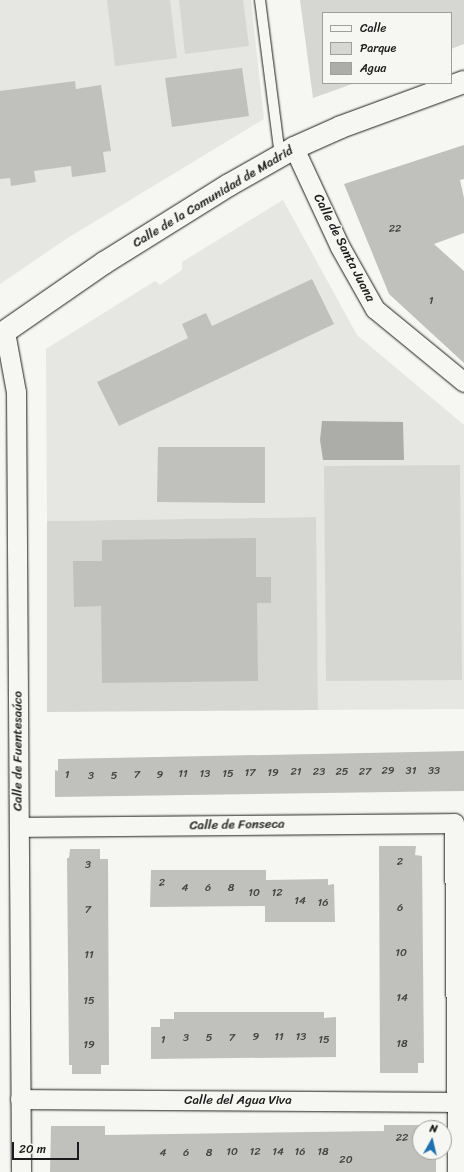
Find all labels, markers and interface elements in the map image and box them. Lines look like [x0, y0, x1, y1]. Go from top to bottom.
legend [322, 12, 452, 84]
text: Calle [360, 17, 387, 39]
text: Parque [360, 37, 396, 59]
text: Agua [360, 57, 386, 79]
street label: Calle de la Comunidad de Madrid [130, 143, 296, 251]
street label: Calle de Santa Juana [310, 191, 378, 305]
house number: 22 [389, 222, 401, 236]
house number: 1 [429, 294, 433, 308]
street label: Calle de Fuentesaúco [10, 691, 26, 811]
house number: 29 [381, 764, 395, 778]
house number: 31 [406, 764, 416, 778]
house number: 33 [428, 764, 440, 778]
house number: 21 [290, 765, 302, 779]
house number: 23 [313, 765, 325, 779]
house number: 25 [335, 765, 349, 779]
house number: 27 [359, 765, 371, 779]
house number: 17 [245, 766, 255, 780]
house number: 19 [267, 766, 279, 780]
house number: 11 [178, 767, 188, 781]
house number: 13 [200, 767, 210, 781]
house number: 15 [222, 767, 234, 781]
house number: 1 [65, 768, 69, 782]
house number: 7 [134, 768, 140, 782]
house number: 9 [157, 768, 163, 782]
house number: 3 [88, 769, 94, 783]
house number: 5 [111, 769, 117, 783]
street label: Calle de Fonseca [189, 816, 285, 834]
house number: 2 [397, 855, 403, 869]
house number: 3 [85, 858, 91, 872]
house number: 2 [159, 876, 165, 890]
house number: 4 [182, 881, 188, 895]
house number: 6 [205, 881, 211, 895]
house number: 8 [228, 881, 234, 895]
house number: 10 [248, 886, 260, 900]
house number: 12 [271, 886, 283, 900]
house number: 14 [294, 894, 306, 908]
house number: 16 [318, 896, 328, 910]
house number: 6 [397, 901, 403, 915]
house number: 7 [85, 903, 91, 917]
house number: 10 [395, 946, 407, 960]
house number: 11 [84, 948, 94, 962]
house number: 14 [396, 991, 408, 1005]
house number: 15 [83, 994, 95, 1008]
house number: 9 [253, 1030, 259, 1044]
house number: 11 [274, 1030, 284, 1044]
house number: 13 [296, 1030, 306, 1044]
house number: 3 [183, 1031, 189, 1045]
house number: 5 [206, 1031, 212, 1045]
house number: 7 [229, 1031, 235, 1045]
house number: 1 [161, 1033, 165, 1047]
house number: 15 [318, 1033, 330, 1047]
house number: 18 [396, 1037, 408, 1051]
house number: 19 [83, 1038, 95, 1052]
street label: Calle del Agua Viva [184, 1092, 292, 1108]
text: N [429, 1119, 439, 1139]
north arrow [412, 1120, 452, 1160]
house number: 22 [396, 1131, 408, 1145]
scale bar [14, 1134, 81, 1160]
text: 20 m [19, 1138, 46, 1160]
house number: 10 [226, 1145, 238, 1159]
house number: 12 [249, 1145, 261, 1159]
house number: 14 [272, 1145, 284, 1159]
house number: 16 [295, 1145, 305, 1159]
house number: 18 [317, 1145, 329, 1159]
house number: 4 [160, 1146, 166, 1160]
house number: 6 [183, 1146, 189, 1160]
house number: 8 [206, 1146, 212, 1160]
house number: 20 [339, 1153, 353, 1167]

